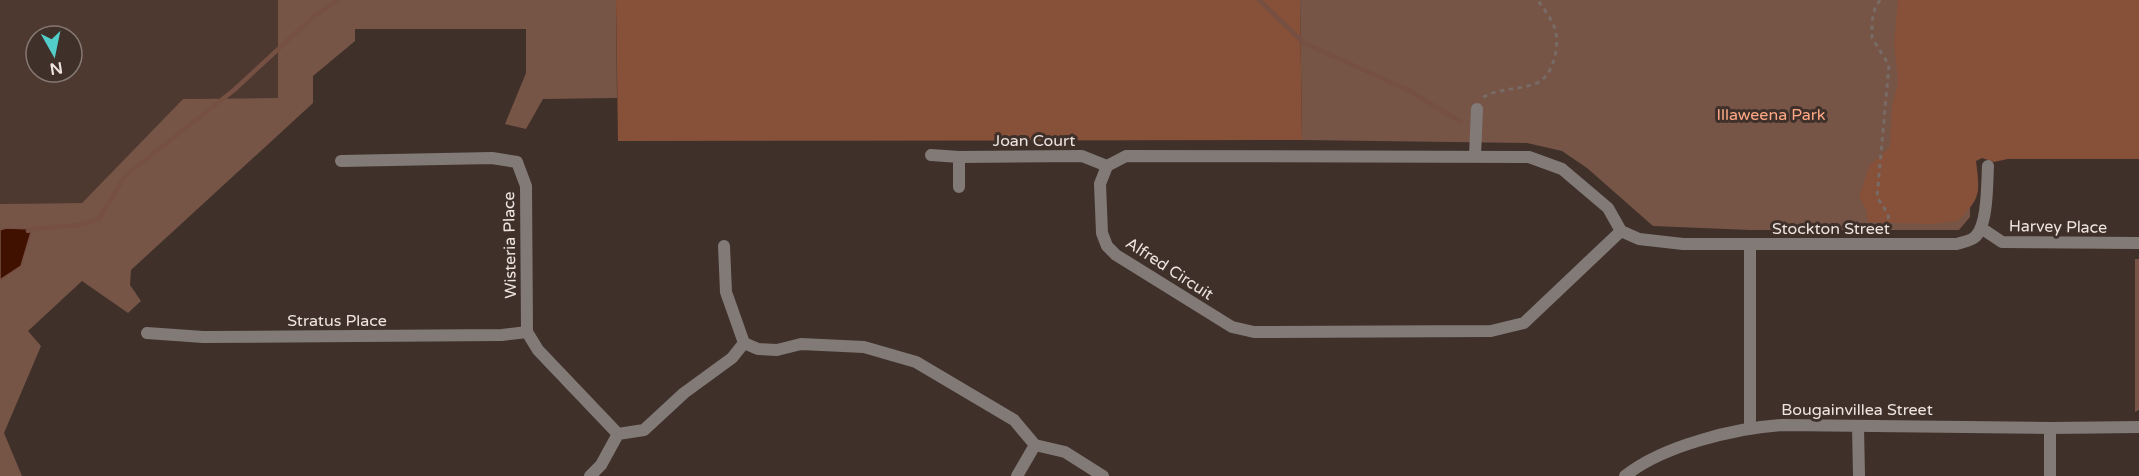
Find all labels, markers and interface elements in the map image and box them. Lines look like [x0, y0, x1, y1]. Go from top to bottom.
north arrow [24, 24, 84, 84]
text: N [48, 57, 64, 79]
park label: Illaweena Park [1717, 105, 1826, 125]
street label: Joan Court [993, 131, 1075, 151]
street label: Wisteria Place [499, 191, 521, 299]
street label: Harvey Place [2009, 216, 2107, 238]
street label: Stockton Street [1772, 219, 1890, 239]
street label: Alfred Circuit [1122, 233, 1217, 305]
street label: Stratus Place [287, 311, 387, 331]
street label: Bougainvillea Street [1781, 400, 1933, 420]

